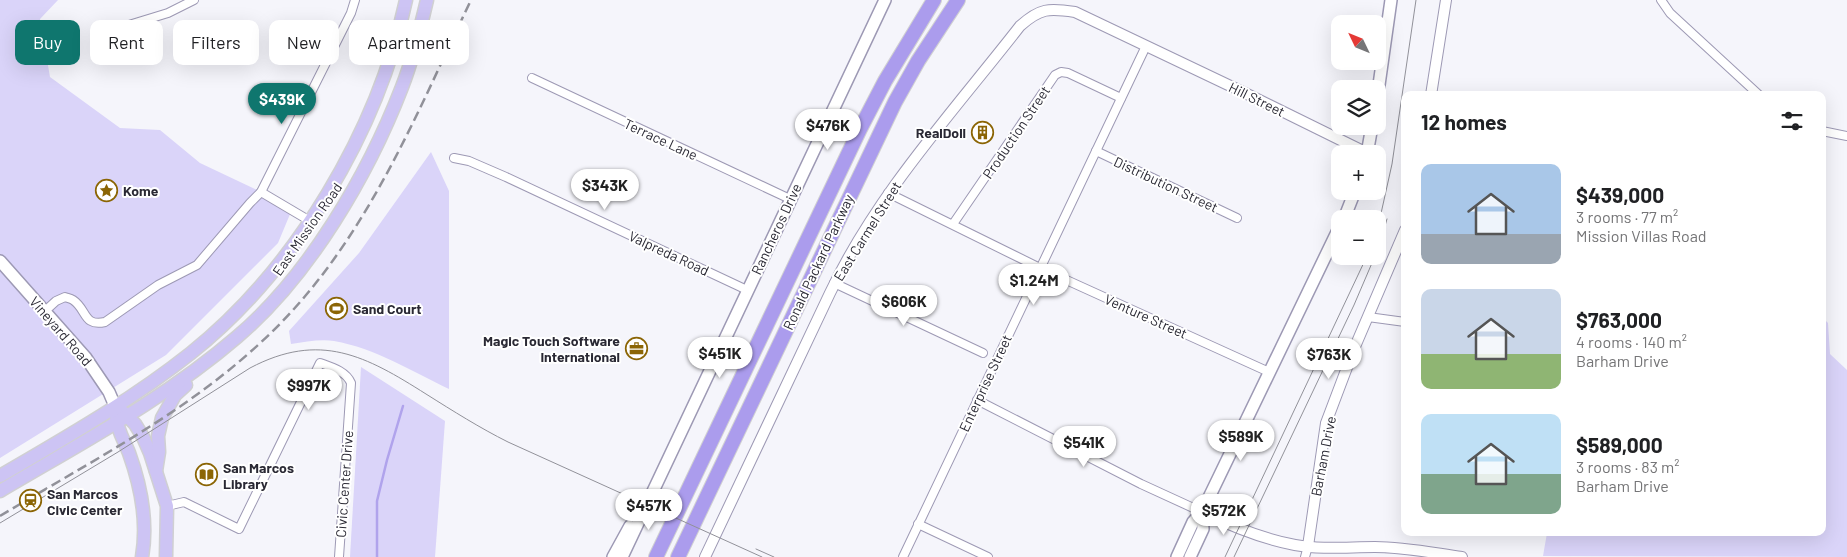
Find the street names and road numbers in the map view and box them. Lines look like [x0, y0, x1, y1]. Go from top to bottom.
street label: Hill Street [1226, 78, 1288, 120]
street label: Production Street [979, 82, 1053, 182]
street label: Terrace Lane [621, 115, 701, 163]
street label: Distribution Street [1111, 152, 1221, 216]
street label: East Carmel Street [830, 178, 904, 284]
street label: East Mission Road [269, 179, 345, 279]
street label: Rancheros Drive [747, 181, 805, 277]
street label: Ronald Packard Parkway [779, 191, 857, 333]
street label: Valpreda Road [626, 227, 712, 279]
street label: Venture Street [1102, 290, 1190, 342]
street label: Vineyard Road [26, 293, 96, 369]
street label: Enterprise Street [955, 332, 1015, 434]
street label: Barham Drive [1307, 415, 1339, 497]
street label: Civic Center Drive [332, 430, 356, 538]

